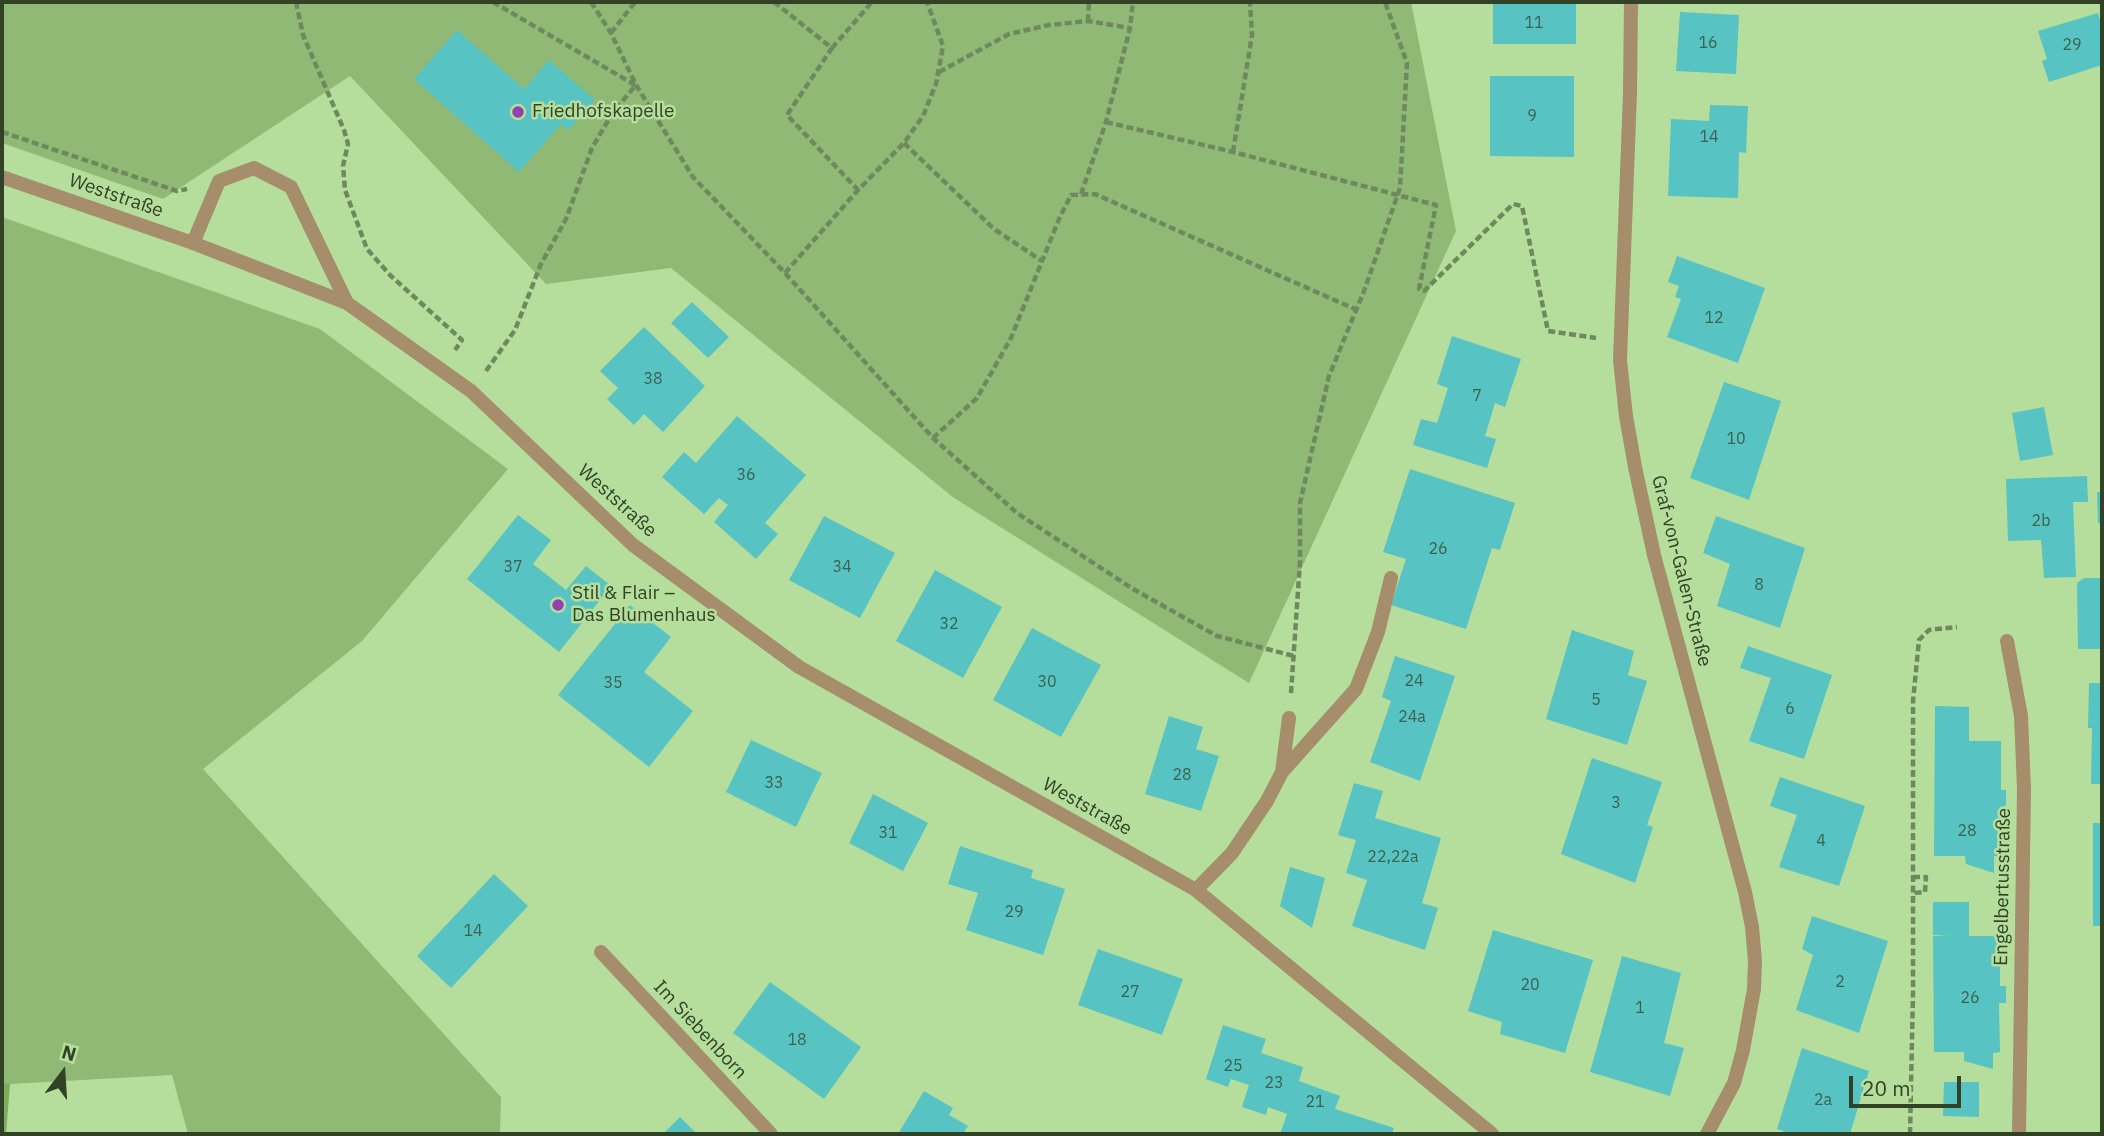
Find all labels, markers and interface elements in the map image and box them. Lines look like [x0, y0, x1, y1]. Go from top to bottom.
house number: 11 [1524, 13, 1544, 33]
house number: 16 [1698, 33, 1718, 53]
house number: 29 [2062, 35, 2082, 55]
place label: Friedhofskapelle [532, 101, 674, 123]
marker: Friedhofskapelle [510, 104, 526, 120]
house number: 9 [1527, 106, 1537, 126]
house number: 14 [1699, 127, 1719, 147]
street label: Weststraße [66, 169, 166, 223]
house number: 12 [1704, 308, 1724, 328]
house number: 38 [643, 369, 663, 389]
house number: 7 [1472, 386, 1482, 406]
house number: 10 [1726, 429, 1746, 449]
street label: Weststraße [573, 460, 661, 542]
house number: 36 [736, 465, 756, 485]
street label: Graf-von-Galen-Straße [1646, 473, 1716, 669]
house number: 2b [2032, 511, 2050, 531]
house number: 26 [1428, 539, 1448, 559]
house number: 37 [503, 557, 523, 577]
house number: 34 [832, 557, 852, 577]
house number: 8 [1754, 575, 1764, 595]
place label: Stil & Flair – Das Blumenhaus [572, 583, 716, 627]
marker: Stil & Flair – Das Blumenhaus [550, 597, 566, 613]
house number: 32 [939, 614, 959, 634]
house number: 24 [1404, 671, 1424, 691]
house number: 30 [1037, 672, 1057, 692]
house number: 35 [603, 673, 623, 693]
house number: 5 [1591, 690, 1601, 710]
house number: 6 [1785, 699, 1795, 719]
house number: 24a [1398, 707, 1426, 727]
house number: 28 [1172, 765, 1192, 785]
house number: 33 [764, 773, 784, 793]
street label: Weststraße [1038, 773, 1136, 841]
house number: 3 [1611, 793, 1621, 813]
street label: Engelbertusstraße [1990, 808, 2016, 966]
house number: 28 [1957, 821, 1977, 841]
house number: 31 [878, 823, 898, 843]
house number: 4 [1816, 831, 1826, 851]
house number: 22,22a [1367, 847, 1419, 867]
house number: 29 [1004, 902, 1024, 922]
house number: 14 [463, 921, 483, 941]
house number: 2 [1835, 972, 1845, 992]
house number: 20 [1520, 975, 1540, 995]
street label: Im Siebenborn [649, 976, 751, 1084]
house number: 27 [1120, 982, 1140, 1002]
house number: 26 [1960, 988, 1980, 1008]
house number: 1 [1635, 998, 1645, 1018]
house number: 18 [787, 1030, 807, 1050]
north arrow [28, 1038, 98, 1108]
text: N [59, 1039, 79, 1066]
house number: 25 [1223, 1056, 1243, 1076]
scale bar [1852, 1062, 1964, 1106]
house number: 23 [1264, 1073, 1284, 1093]
text: 20 m [1862, 1074, 1911, 1102]
house number: 2a [1814, 1090, 1832, 1110]
house number: 21 [1305, 1092, 1325, 1112]

